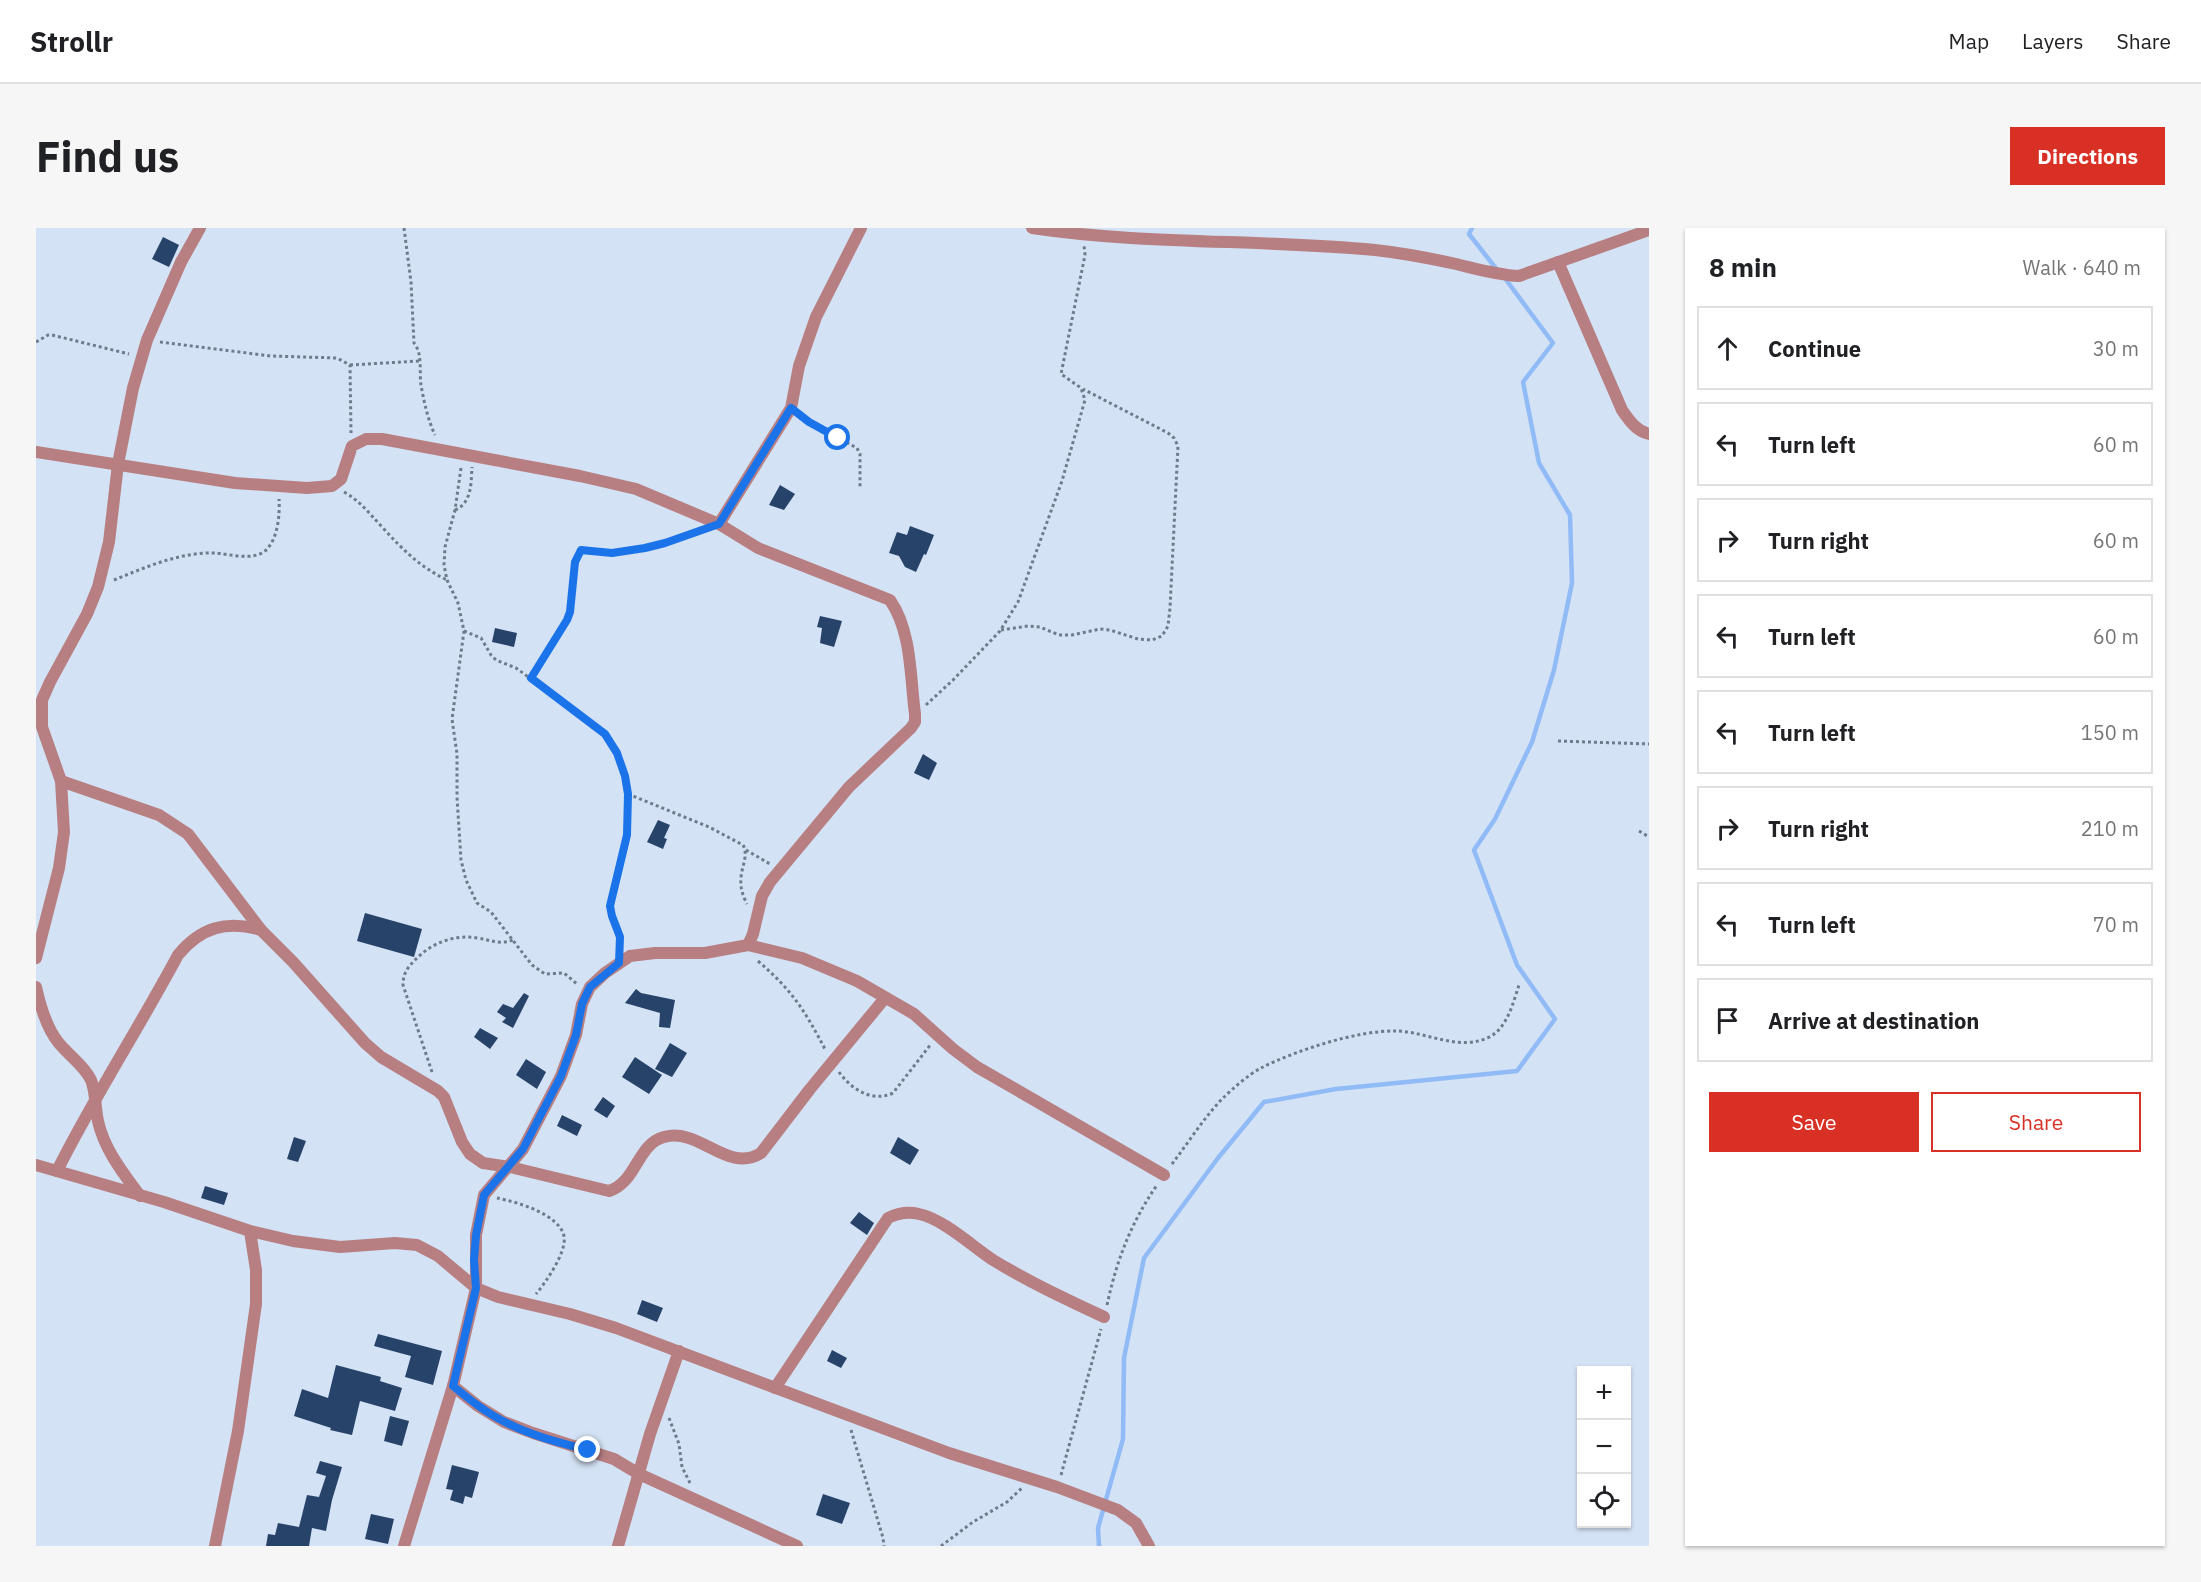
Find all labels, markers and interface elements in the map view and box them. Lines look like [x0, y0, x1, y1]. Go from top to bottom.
text: Strollr [30, 23, 113, 60]
text: Map [1949, 27, 1989, 55]
text: Layers [2022, 27, 2084, 55]
text: Share [2117, 27, 2171, 55]
button: Directions [2010, 127, 2165, 185]
text: Find us [36, 129, 179, 184]
text: 8 min [1709, 250, 1777, 284]
text: Walk · 640 m [2023, 254, 2141, 281]
icon: ahead [1711, 332, 1744, 365]
text: Continue [1768, 334, 1861, 363]
text: 30 m [2093, 335, 2139, 362]
route start [824, 424, 850, 450]
icon: left [1711, 428, 1744, 461]
text: Turn left [1768, 430, 1856, 459]
text: 60 m [2093, 431, 2139, 458]
icon: right [1711, 524, 1744, 557]
text: Turn right [1768, 526, 1869, 555]
text: 60 m [2093, 527, 2139, 554]
icon: left [1711, 620, 1744, 653]
text: Turn left [1768, 622, 1856, 651]
text: 60 m [2093, 623, 2139, 650]
icon: left [1711, 716, 1744, 749]
text: Turn left [1768, 718, 1856, 747]
text: 150 m [2081, 719, 2139, 746]
icon: right [1711, 812, 1744, 845]
text: Turn right [1768, 814, 1869, 843]
text: 210 m [2081, 815, 2139, 842]
icon: left [1711, 908, 1744, 941]
text: Turn left [1768, 910, 1856, 939]
text: 70 m [2093, 911, 2139, 938]
icon: arrive [1711, 1004, 1744, 1037]
text: Arrive at destination [1768, 1006, 1979, 1035]
button: Save [1709, 1092, 1919, 1152]
button: Share [1931, 1092, 2141, 1152]
map controls [1577, 1366, 1631, 1528]
button: + [1577, 1366, 1631, 1420]
button: − [1577, 1420, 1631, 1474]
route end [574, 1436, 600, 1462]
button: locate [1577, 1474, 1631, 1528]

